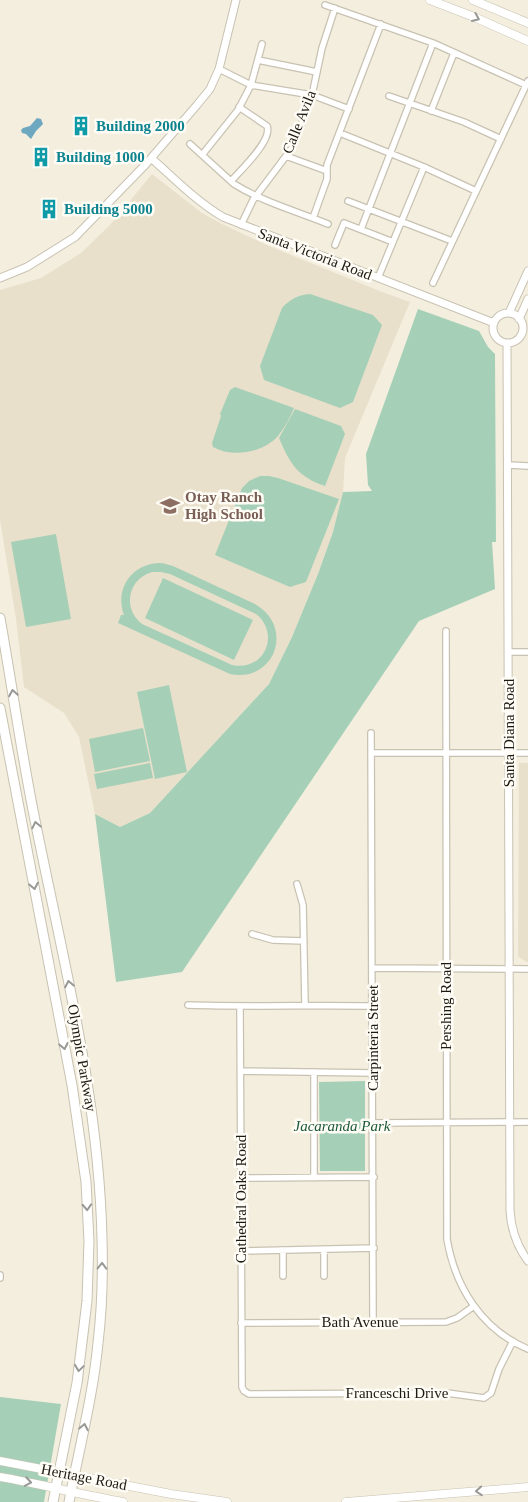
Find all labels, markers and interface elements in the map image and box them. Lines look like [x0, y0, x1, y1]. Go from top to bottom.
one-way arrow [471, 11, 480, 22]
street label: Calle Avila [279, 88, 319, 156]
building icon: Building 2000 [70, 115, 92, 137]
place label: Building 2000 [96, 118, 185, 134]
building icon: Building 1000 [30, 146, 52, 168]
place label: Building 1000 [56, 149, 145, 165]
building icon: Building 5000 [38, 198, 60, 220]
place label: Building 5000 [64, 201, 153, 217]
street label: Santa Victoria Road [256, 225, 375, 283]
place label: Otay Ranch High School [185, 489, 263, 522]
school or university icon: Otay Ranch High School [159, 495, 181, 517]
street label: Santa Diana Road [501, 678, 517, 787]
one-way arrow [8, 688, 18, 697]
one-way arrow [31, 820, 42, 829]
one-way arrow [28, 882, 39, 891]
street label: Pershing Road [438, 962, 454, 1050]
one-way arrow [65, 979, 75, 988]
street label: Carpinteria Street [365, 984, 381, 1091]
street label: Olympic Parkway [65, 1003, 99, 1113]
one-way arrow [59, 1041, 69, 1050]
park label: Jacaranda Park [293, 1118, 391, 1134]
street label: Cathedral Oaks Road [233, 1134, 249, 1263]
one-way arrow [82, 1203, 93, 1211]
one-way arrow [97, 1262, 107, 1270]
street label: Bath Avenue [322, 1314, 399, 1330]
one-way arrow [74, 1365, 85, 1373]
street label: Franceschi Drive [346, 1385, 449, 1401]
one-way arrow [78, 1423, 88, 1432]
street label: Heritage Road [40, 1461, 129, 1493]
one-way arrow [24, 1476, 32, 1486]
one-way arrow [475, 1485, 483, 1496]

